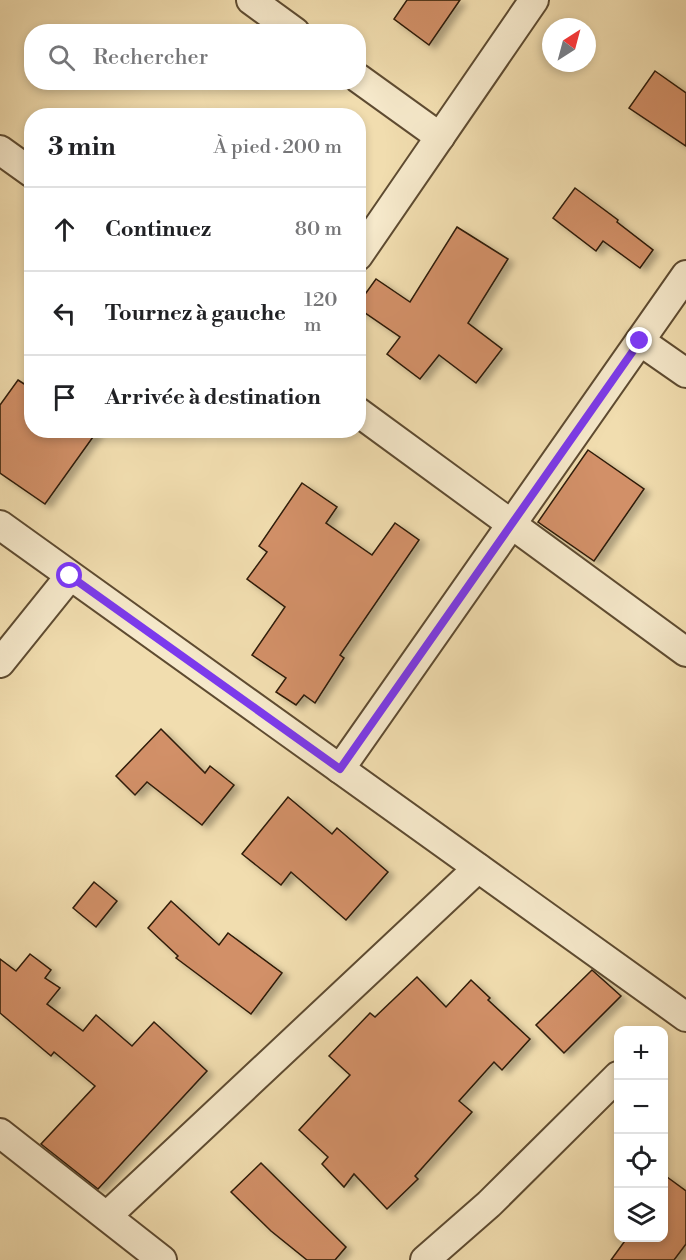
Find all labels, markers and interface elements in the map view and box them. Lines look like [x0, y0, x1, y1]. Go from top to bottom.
north arrow [542, 18, 596, 72]
search box [24, 24, 366, 90]
icon: search [45, 41, 78, 74]
text: Rechercher [93, 44, 208, 71]
text: 3 min [48, 131, 116, 163]
text: À pied · 200 m [213, 135, 342, 160]
icon: ahead [48, 213, 81, 246]
text: Continuez [105, 216, 211, 243]
text: 80 m [295, 217, 342, 242]
text: 120 m [304, 288, 338, 338]
icon: left [48, 297, 81, 330]
text: Tournez à gauche [105, 300, 286, 327]
route end [626, 327, 652, 353]
icon: arrive [48, 381, 81, 414]
text: Arrivée à destination [105, 384, 321, 411]
route start [56, 562, 82, 588]
map controls [614, 1026, 668, 1242]
button: + [614, 1026, 668, 1080]
button: − [614, 1080, 668, 1134]
button: locate [614, 1134, 668, 1188]
button: layers [614, 1188, 668, 1242]

